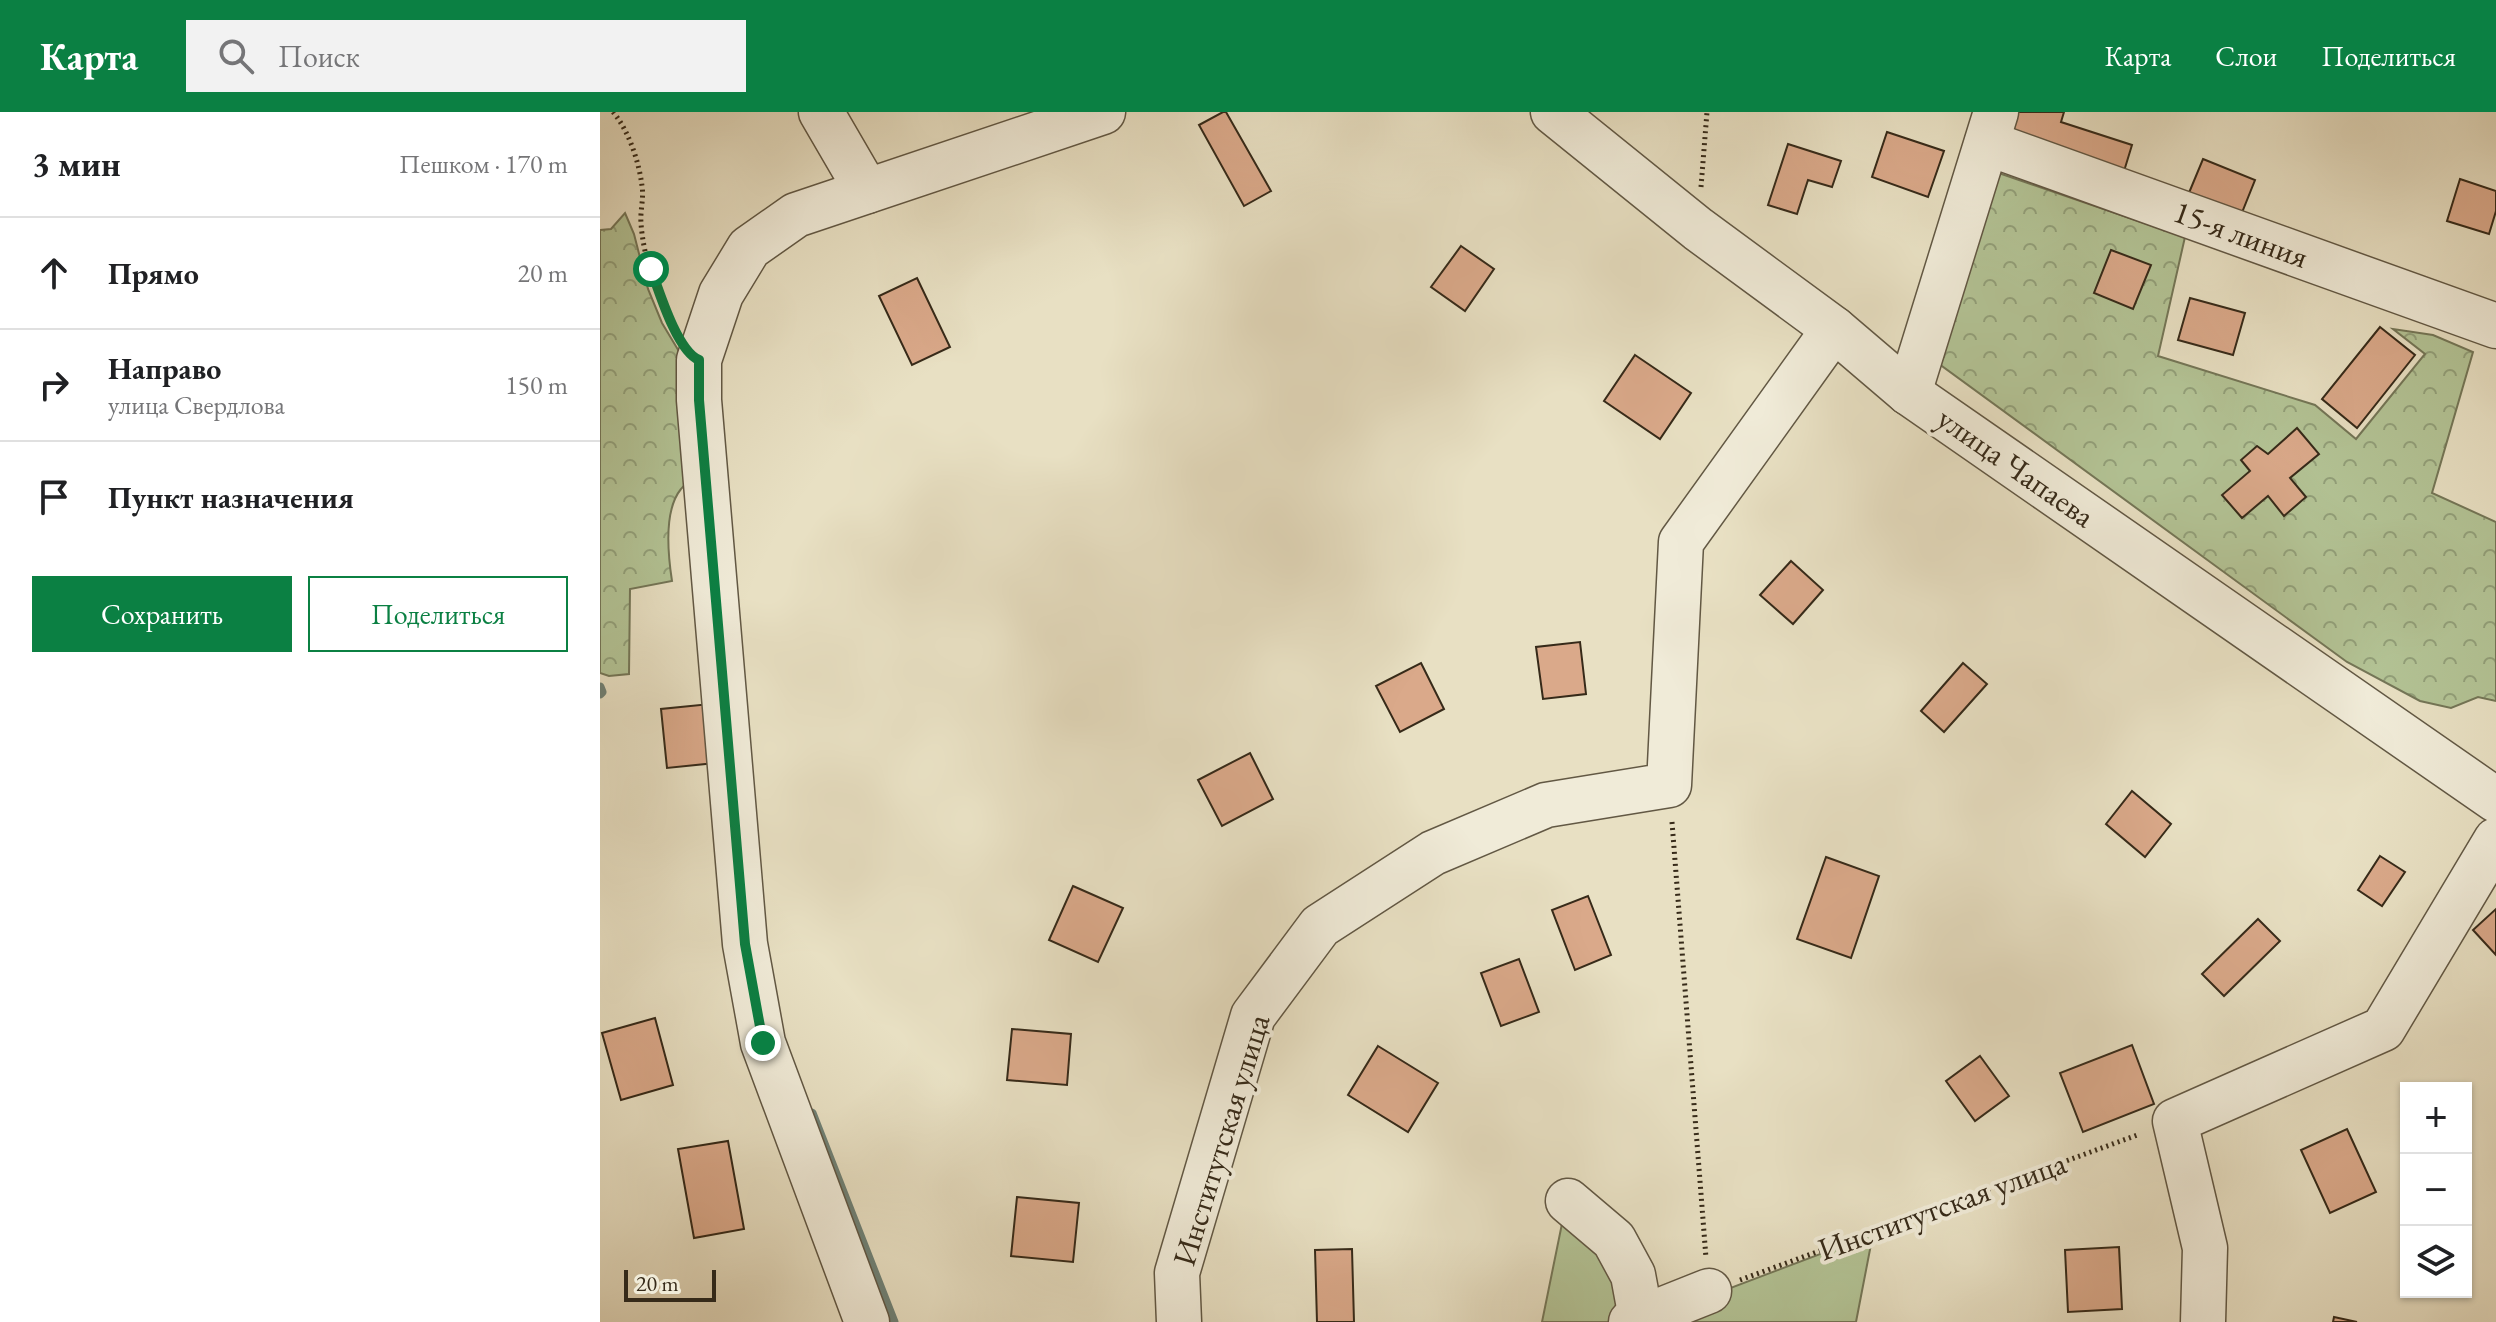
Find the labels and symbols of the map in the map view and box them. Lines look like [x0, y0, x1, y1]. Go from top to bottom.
street label: 15-я линия [2168, 190, 2314, 278]
route start [633, 251, 669, 287]
street label: улица Чапаева [1929, 397, 2103, 537]
street label: Институтская улица [1163, 1009, 1279, 1271]
route end [745, 1025, 781, 1061]
street label: Институтская улица [1812, 1142, 2072, 1270]
scale bar [624, 1266, 716, 1302]

